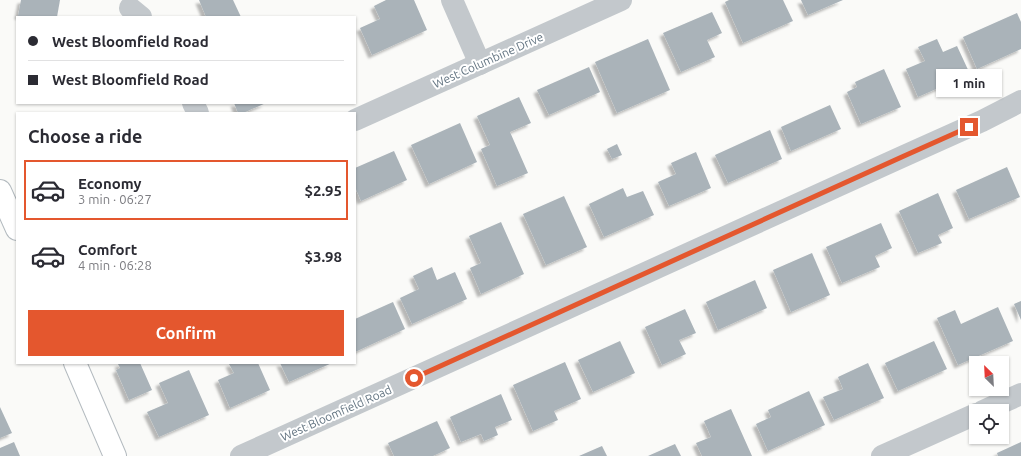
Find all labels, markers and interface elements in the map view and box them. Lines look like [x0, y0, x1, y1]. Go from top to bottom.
street label: West Columbine Drive [431, 30, 545, 90]
text: West Bloomfield Road [52, 33, 209, 50]
callout: 1 min [936, 69, 1002, 97]
text: West Bloomfield Road [52, 71, 209, 88]
text: 1 min [953, 76, 985, 90]
route end [960, 118, 978, 136]
text: Choose a ride [28, 126, 142, 146]
icon: car [30, 172, 66, 208]
text: Economy [78, 175, 142, 192]
text: $2.95 [304, 182, 342, 199]
text: 3 min · 06:27 [78, 192, 152, 206]
icon: car [30, 238, 66, 274]
text: Comfort [78, 241, 137, 258]
text: $3.98 [304, 248, 342, 265]
text: 4 min · 06:28 [78, 258, 152, 272]
button: Confirm [28, 310, 344, 356]
north arrow [969, 356, 1009, 396]
map controls [969, 356, 1009, 444]
route start [405, 369, 423, 387]
street label: West Bloomfield Road [279, 383, 393, 443]
button: locate [969, 404, 1009, 444]

